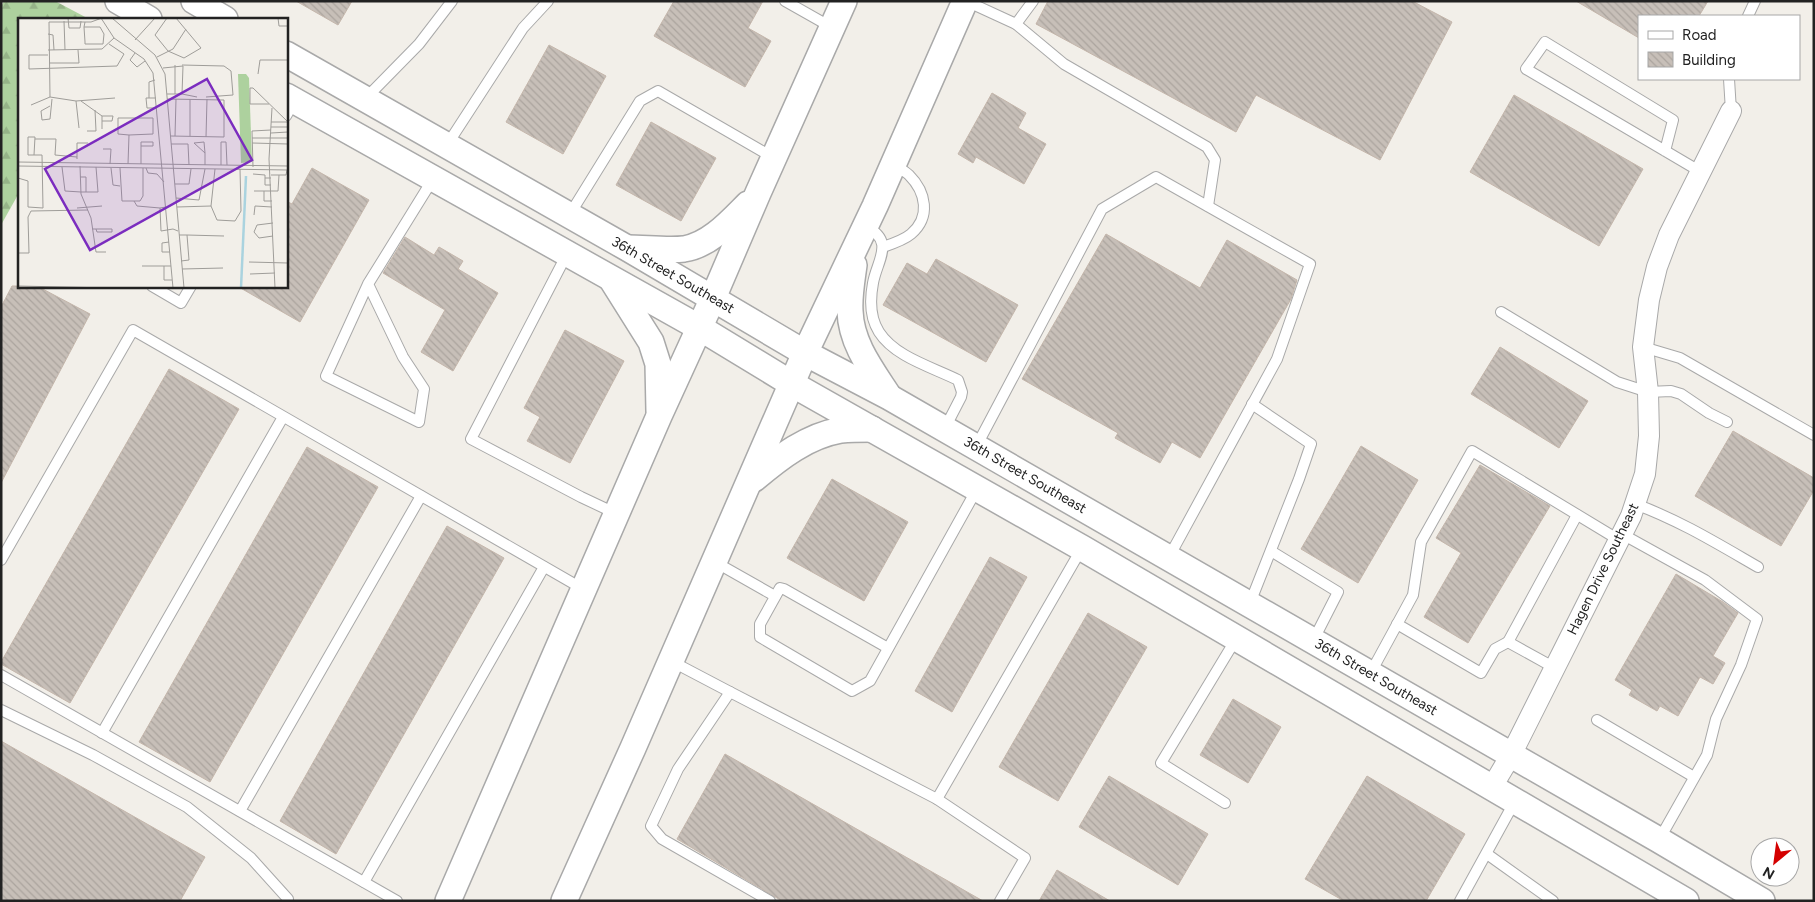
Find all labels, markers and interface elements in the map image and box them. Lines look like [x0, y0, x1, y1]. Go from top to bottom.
legend [1638, 15, 1800, 80]
inset map [18, 18, 288, 288]
text: Road [1682, 26, 1717, 44]
text: Building [1682, 51, 1736, 69]
street label: 36th Street Southeast [609, 233, 737, 317]
street label: 36th Street Southeast [961, 433, 1089, 517]
street label: Hagen Drive Southeast [1564, 500, 1642, 638]
street label: 36th Street Southeast [1312, 635, 1440, 719]
north arrow [1750, 837, 1800, 887]
text: N [1760, 863, 1778, 883]

